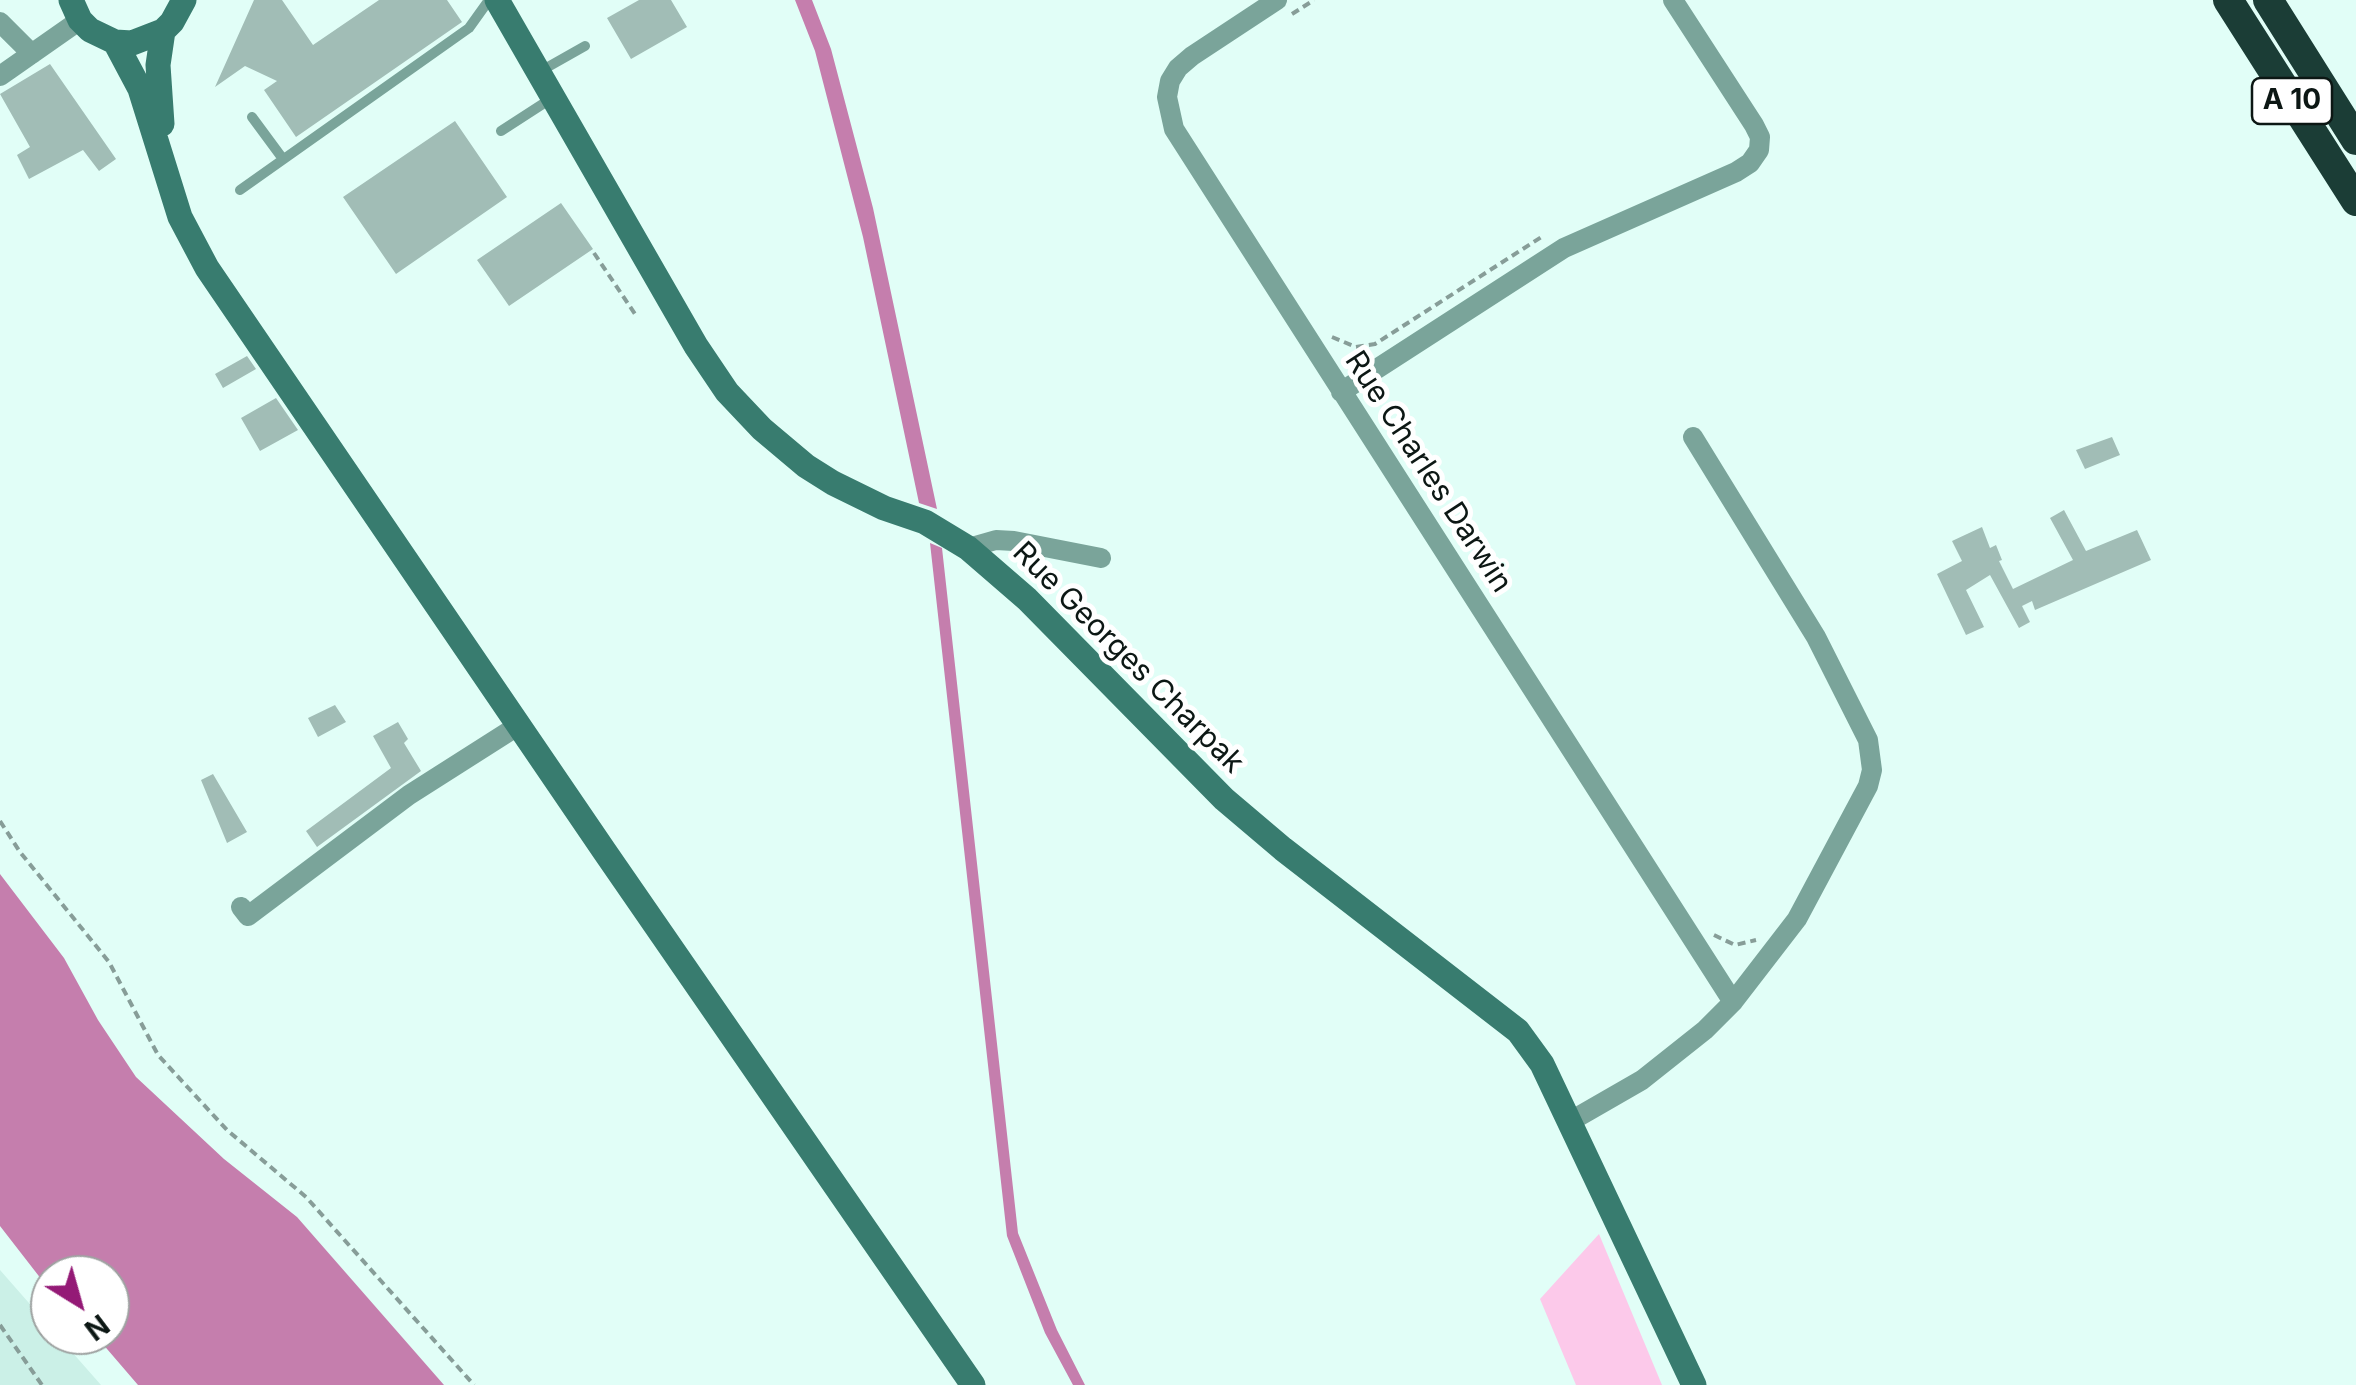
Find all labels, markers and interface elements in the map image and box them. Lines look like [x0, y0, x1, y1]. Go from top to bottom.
road number: A 10 [2252, 78, 2332, 124]
street label: Rue Charles Darwin [1337, 345, 1519, 599]
street label: Rue Georges Charpak [1005, 535, 1251, 781]
north arrow [30, 1255, 130, 1355]
text: N [78, 1307, 116, 1347]

